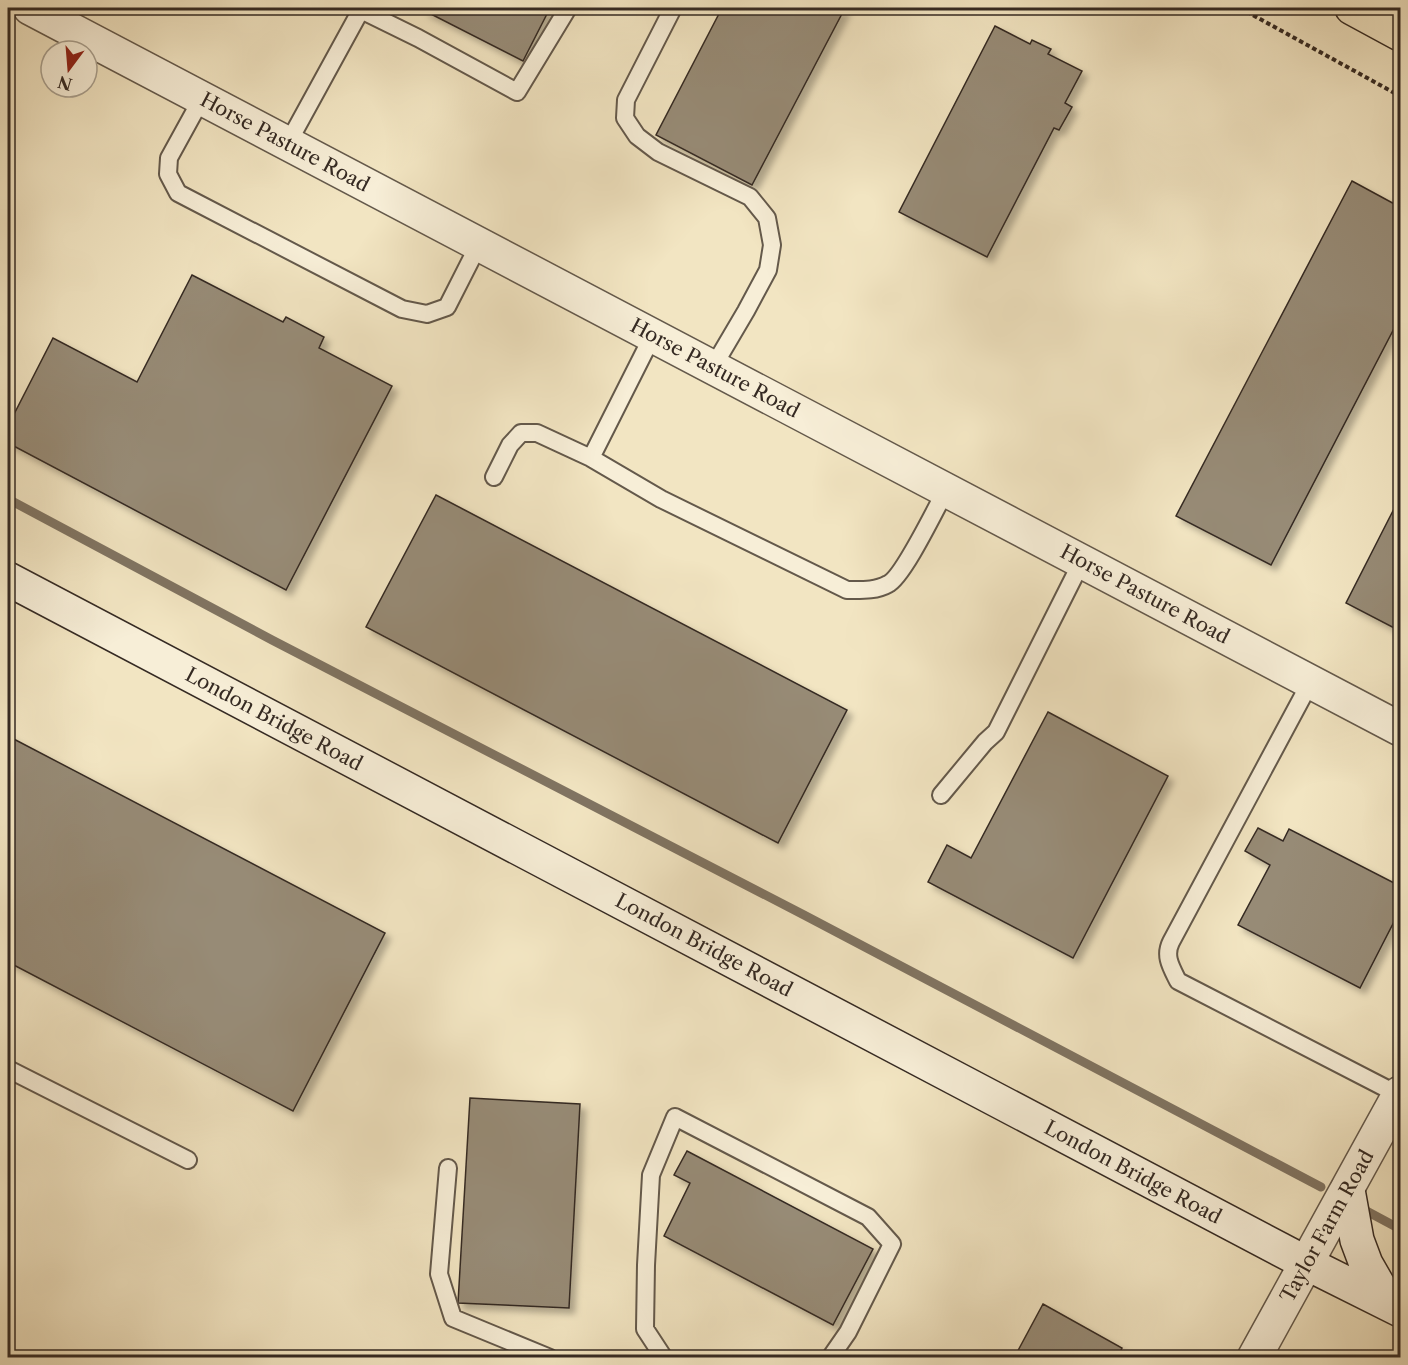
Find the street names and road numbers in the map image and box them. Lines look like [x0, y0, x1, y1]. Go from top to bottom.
street label: Horse Pasture Road [196, 87, 374, 197]
street label: Horse Pasture Road [626, 313, 804, 423]
street label: Horse Pasture Road [1056, 539, 1234, 649]
street label: London Bridge Road [181, 662, 367, 776]
street label: London Bridge Road [611, 888, 797, 1002]
street label: London Bridge Road [1040, 1115, 1226, 1229]
street label: Taylor Farm Road [1275, 1146, 1379, 1306]

